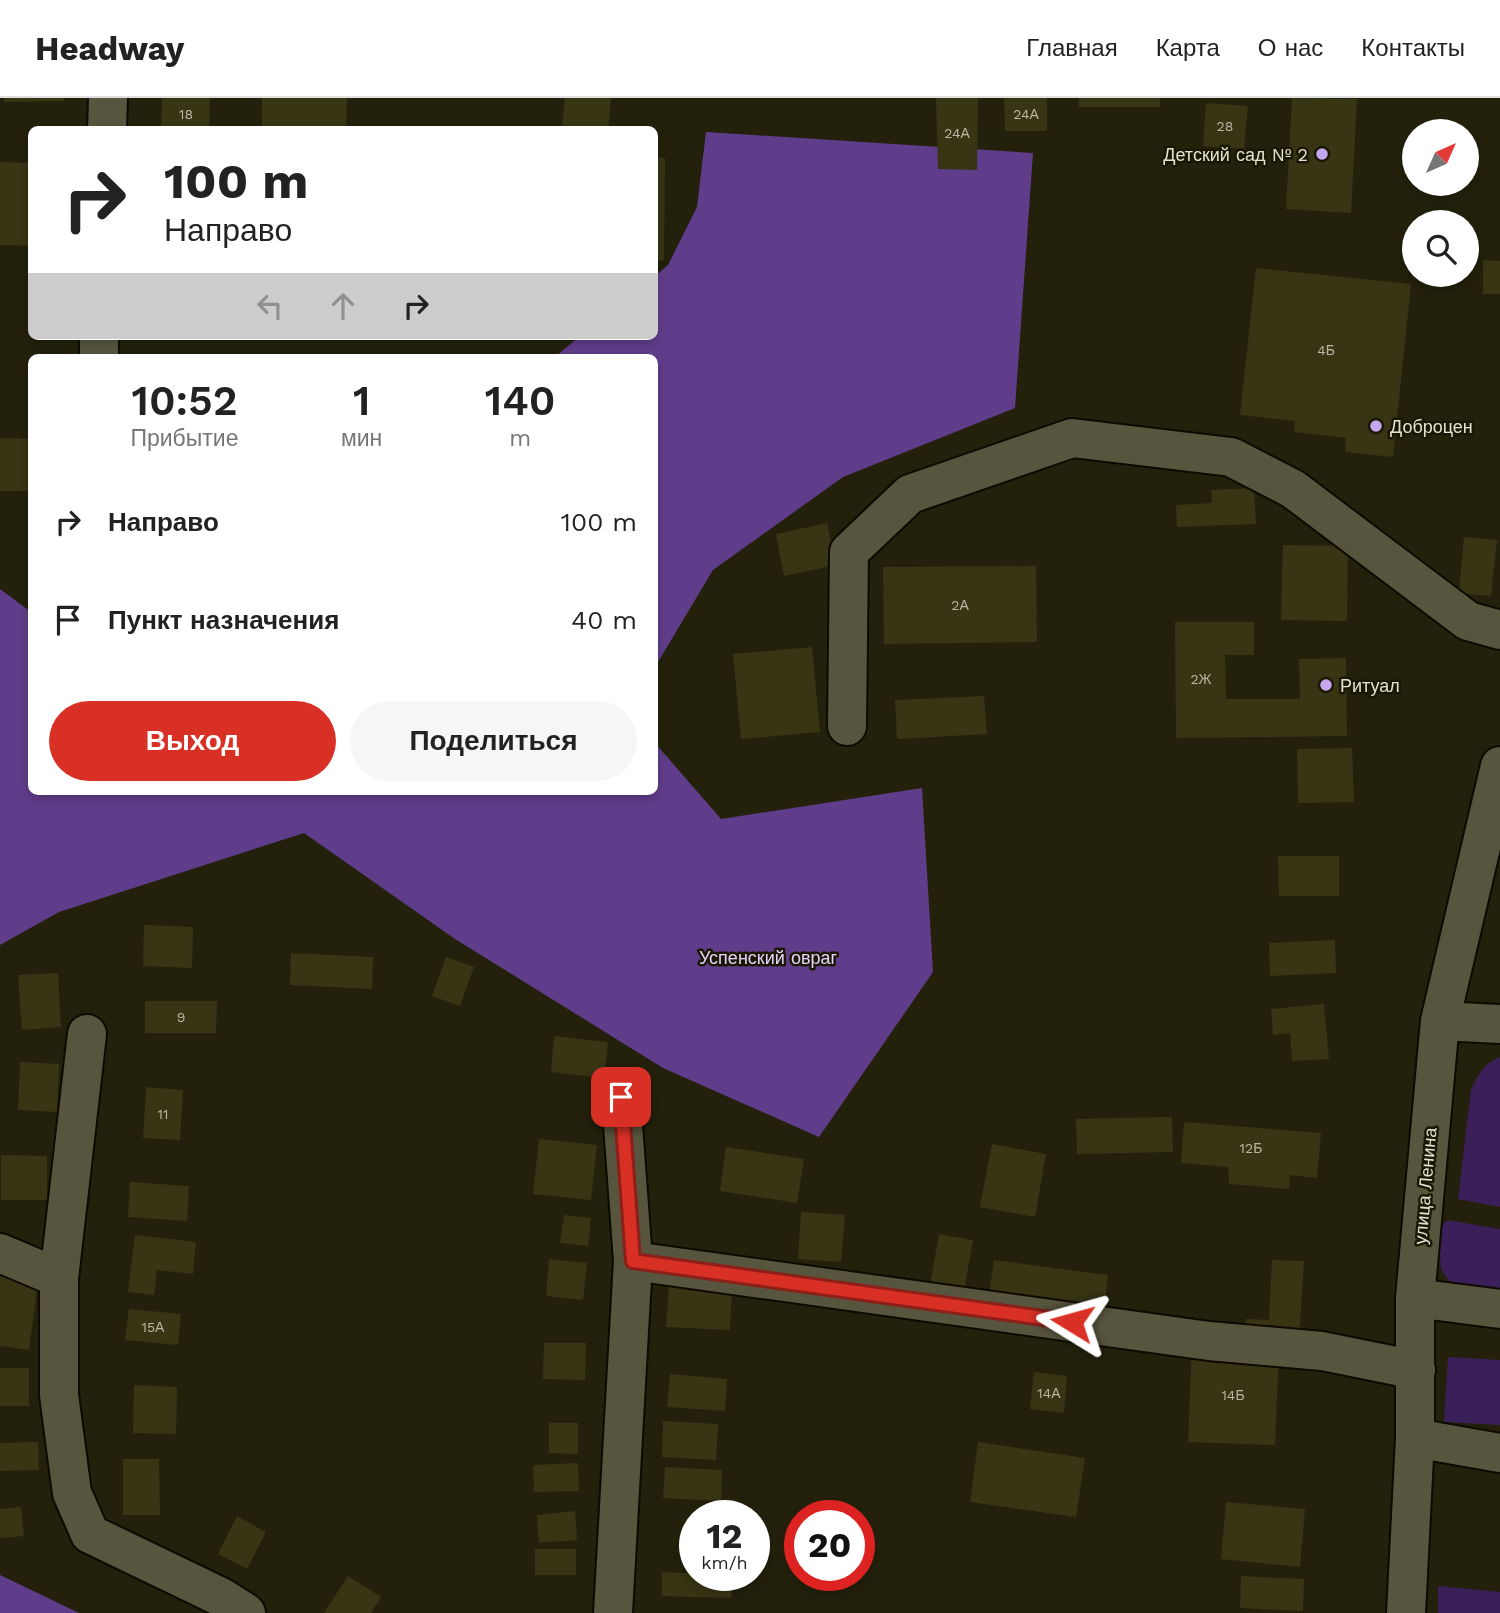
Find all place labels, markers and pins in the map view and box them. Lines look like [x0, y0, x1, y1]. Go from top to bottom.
place label: Детский сад № 2 [1163, 144, 1308, 165]
marker: Детский сад № 2 [1314, 146, 1330, 162]
place label: Доброцен [1390, 416, 1473, 437]
marker: Доброцен [1368, 418, 1384, 434]
place label: Ритуал [1340, 675, 1400, 696]
marker: Ритуал [1318, 677, 1334, 693]
pin [591, 1067, 651, 1127]

